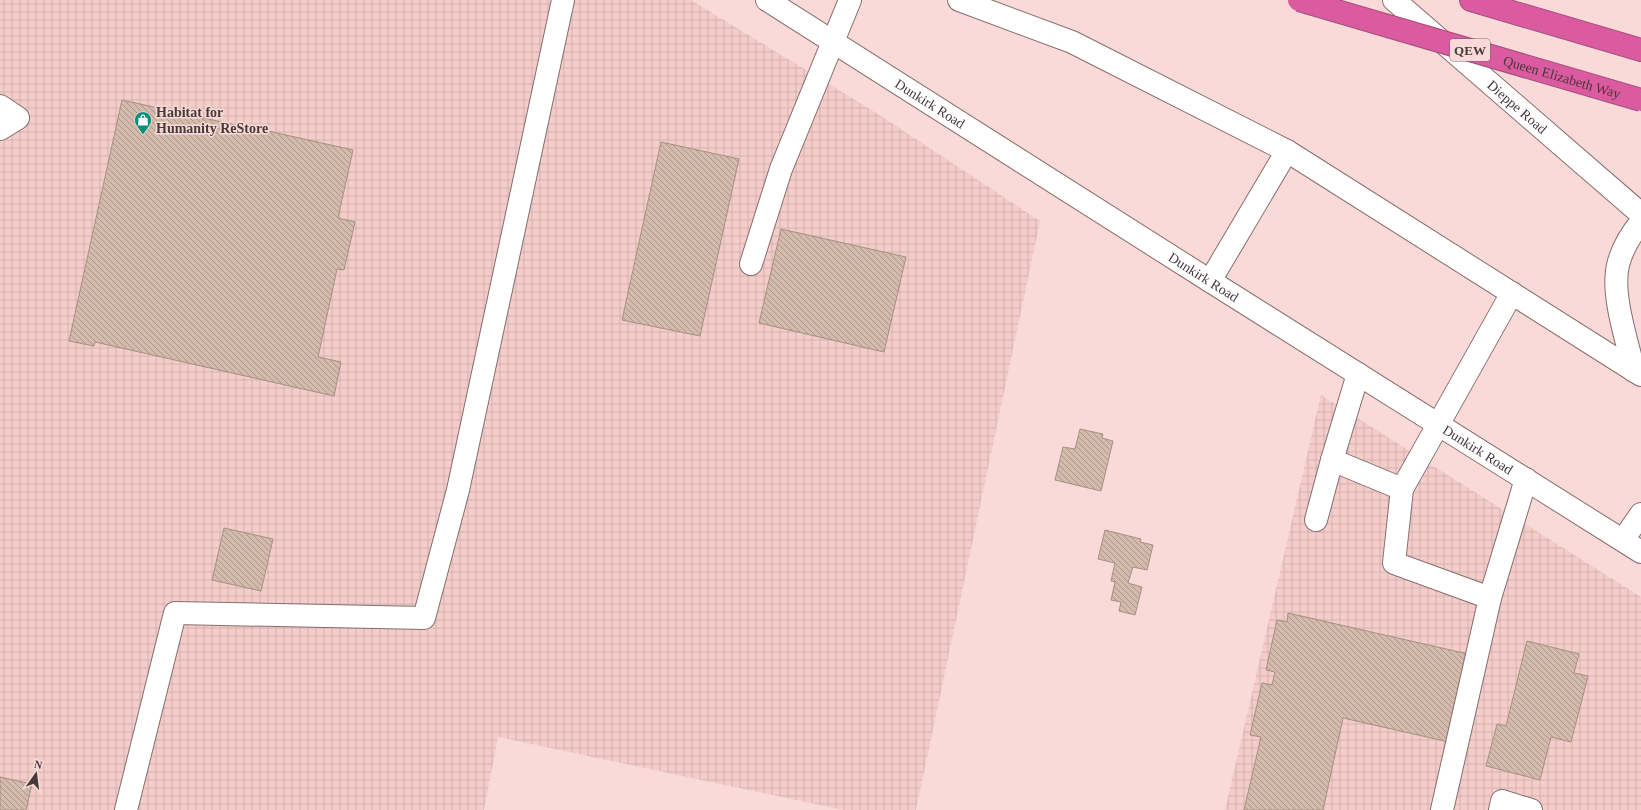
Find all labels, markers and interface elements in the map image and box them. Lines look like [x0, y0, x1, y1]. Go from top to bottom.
road number: QEW [1450, 39, 1490, 61]
street label: Queen Elizabeth Way [1501, 53, 1622, 102]
street label: Dunkirk Road [892, 76, 967, 131]
street label: Dieppe Road [1484, 77, 1550, 137]
place label: Habitat for Humanity ReStore [156, 105, 268, 136]
shop icon: Habitat for Humanity ReStore [133, 110, 153, 135]
street label: Dunkirk Road [1166, 250, 1241, 305]
street label: Dunkirk Road [1440, 422, 1515, 477]
north arrow [16, 754, 56, 794]
text: N [33, 758, 44, 771]

